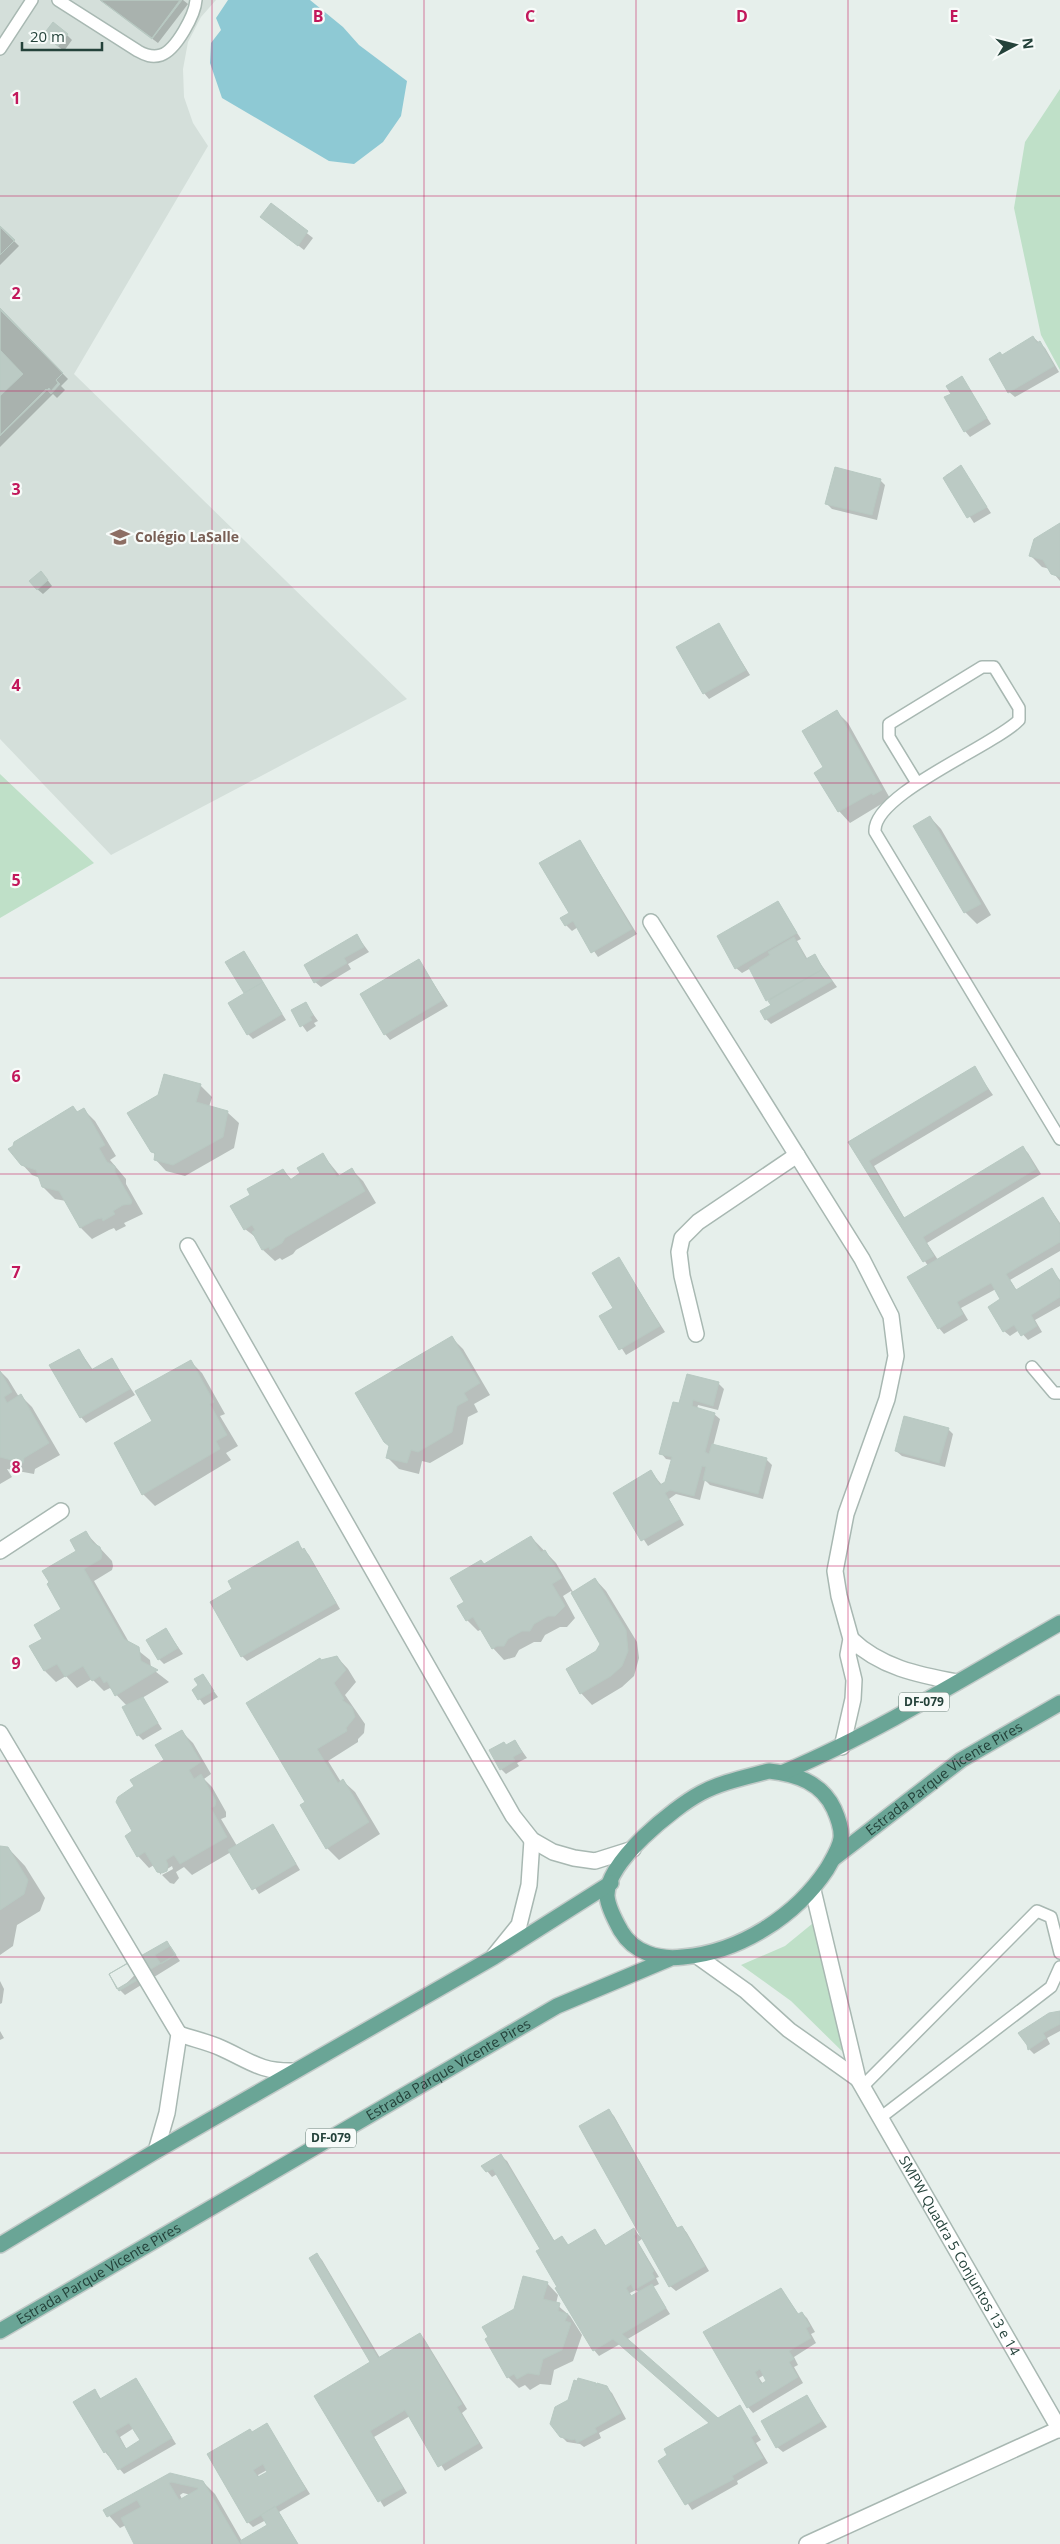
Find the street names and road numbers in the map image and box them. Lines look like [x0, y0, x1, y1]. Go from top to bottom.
road number: DF-079 [899, 1692, 949, 1711]
street label: Estrada Parque Vicente Pires [861, 1717, 1026, 1839]
street label: Estrada Parque Vicente Pires [362, 2013, 534, 2124]
road number: DF-079 [306, 2128, 356, 2148]
street label: SMPW Quadra 5 Conjuntos 13 e 14 [895, 2152, 1025, 2359]
street label: Estrada Parque Vicente Pires [12, 2218, 184, 2329]

